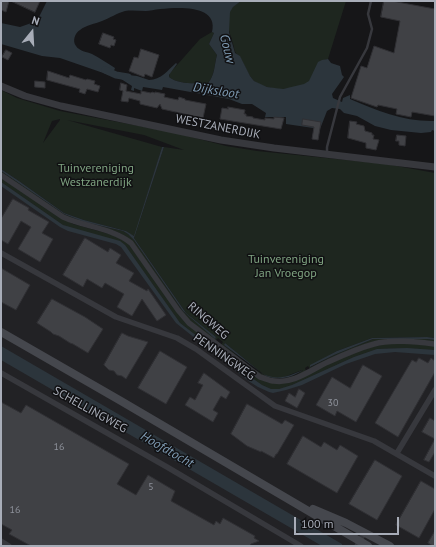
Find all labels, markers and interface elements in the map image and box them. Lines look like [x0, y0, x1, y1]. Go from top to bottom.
north arrow [12, 12, 52, 52]
text: N [30, 13, 41, 28]
water label: Gouw [216, 33, 238, 65]
water label: Dijksloot [192, 80, 240, 102]
street label: WESTZANERDIJK [174, 112, 262, 142]
park label: Tuinvereniging Westzanerdijk [58, 162, 134, 190]
park label: Tuinvereniging Jan Vroegop [248, 253, 324, 281]
street label: RINGWEG [184, 299, 232, 343]
street label: PENNINGWEG [190, 330, 258, 384]
street label: SCHELLINGWEG [50, 384, 130, 436]
house number: 30 [328, 397, 338, 409]
water label: Hoofdtocht [138, 429, 196, 471]
house number: 16 [54, 441, 64, 453]
house number: 5 [148, 481, 154, 493]
house number: 16 [10, 504, 20, 516]
scale bar [296, 509, 401, 535]
text: 100 m [301, 516, 334, 531]

